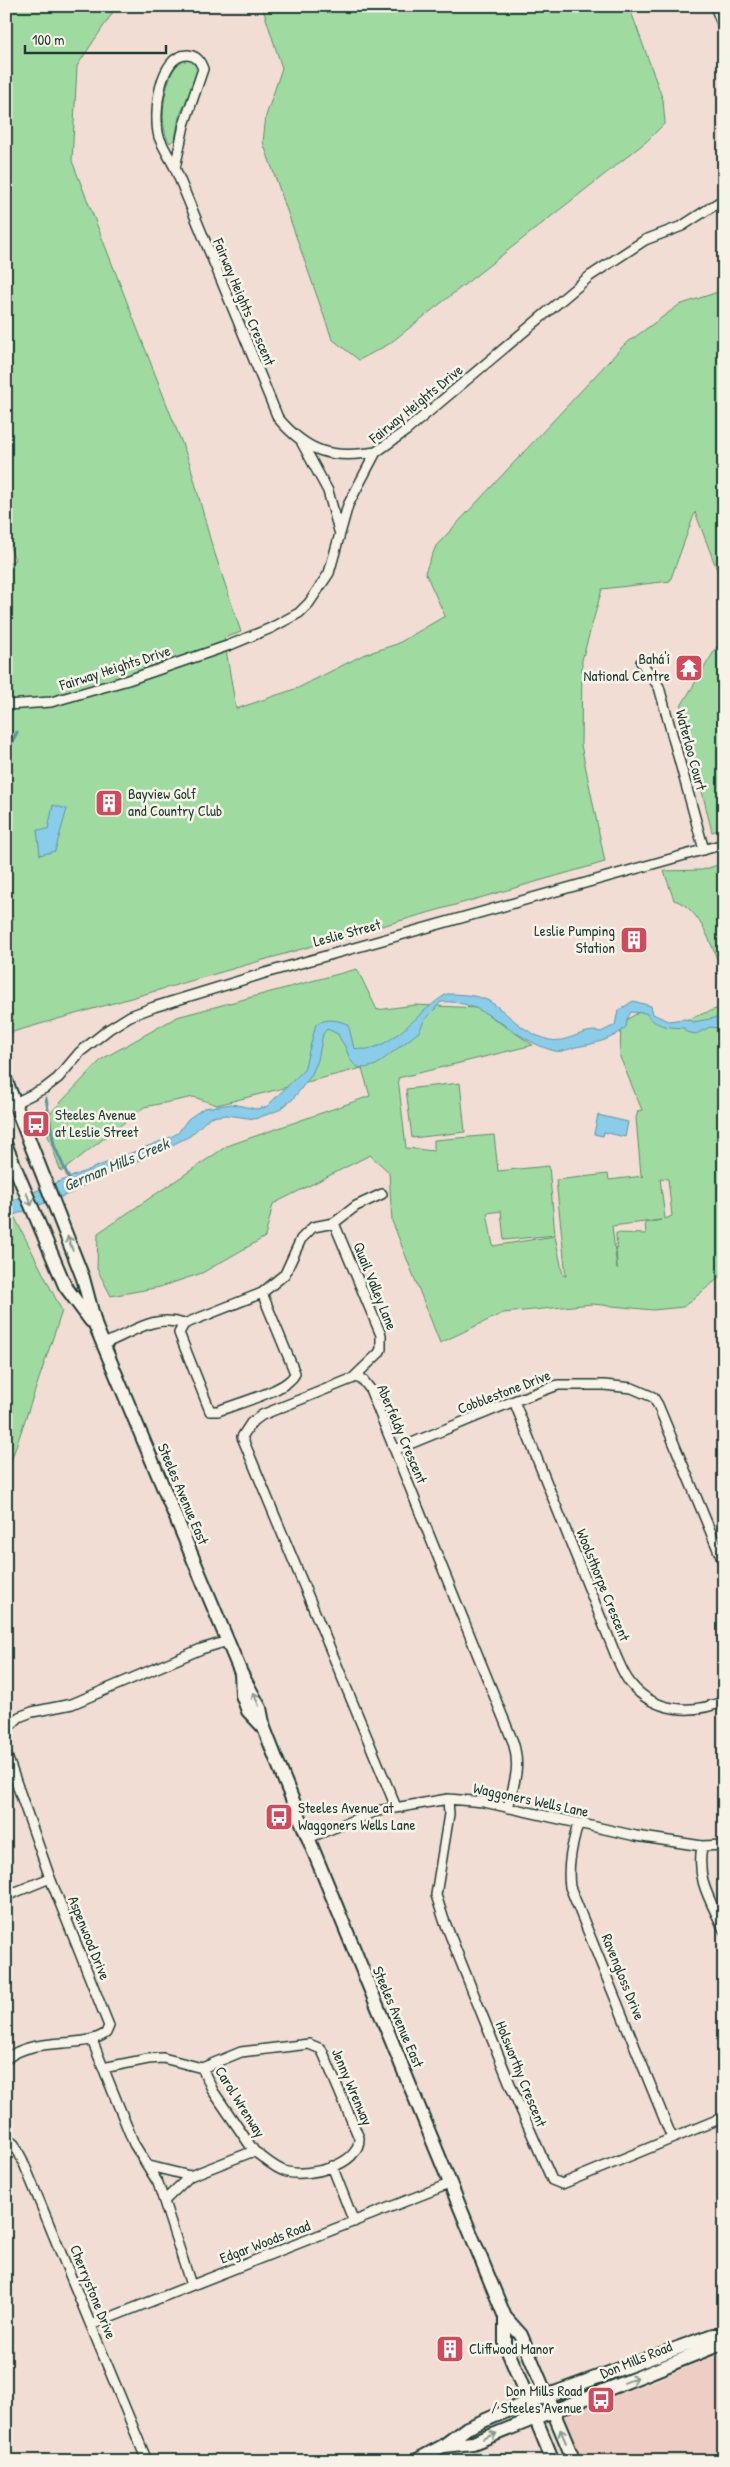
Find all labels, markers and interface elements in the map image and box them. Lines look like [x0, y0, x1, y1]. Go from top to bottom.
scale bar [25, 22, 166, 54]
text: 100 m [32, 29, 65, 50]
street label: Fairway Heights Crescent [208, 234, 281, 369]
street label: Fairway Heights Drive [364, 359, 467, 449]
street label: Fairway Heights Drive [56, 640, 173, 696]
place label: Bahá'í National Centre [584, 648, 670, 686]
temple icon: Bahá'í National Centre [674, 653, 704, 683]
street label: Waterloo Court [671, 707, 713, 793]
place label: Bayview Golf and Country Club [128, 783, 222, 821]
building icon: Bayview Golf and Country Club [94, 788, 124, 818]
street label: Leslie Street [311, 913, 384, 952]
place label: Leslie Pumping Station [534, 920, 615, 958]
building icon: Leslie Pumping Station [619, 925, 649, 955]
place label: Steeles Avenue at Leslie Street [55, 1104, 139, 1142]
bus stop icon: Steeles Avenue at Leslie Street [21, 1109, 51, 1139]
water label: German Mills Creek [60, 1131, 173, 1196]
one-way arrow [24, 1191, 34, 1206]
one-way arrow [65, 1235, 74, 1251]
street label: Quail Valley Lane [348, 1239, 403, 1333]
street label: Cobblestone Drive [454, 1364, 553, 1419]
street label: Aberfeldy Crescent [372, 1381, 433, 1487]
street label: Steeles Avenue East [153, 1440, 215, 1548]
street label: Woolsthorpe Crescent [571, 1525, 636, 1645]
one-way arrow [251, 1692, 261, 1707]
street label: Waggoners Wells Lane [472, 1777, 591, 1822]
place label: Steeles Avenue at Waggoners Wells Lane [298, 1797, 415, 1835]
bus stop icon: Steeles Avenue at Waggoners Wells Lane [264, 1802, 294, 1832]
street label: Aspenwood Drive [63, 1893, 116, 1983]
street label: Ravengloss Drive [597, 1931, 650, 2023]
street label: Steeles Avenue East [368, 1963, 430, 2071]
street label: Holsworthy Crescent [491, 2018, 553, 2131]
street label: Jenny Wrenway [327, 2045, 378, 2129]
street label: Carol Wrenway [210, 2062, 271, 2141]
street label: Edgar Woods Road [217, 2215, 313, 2268]
street label: Cherrystone Drive [65, 2242, 122, 2342]
building icon: Cliffwood Manor [435, 2334, 465, 2364]
street label: Don Mills Road [597, 2336, 675, 2384]
place label: Cliffwood Manor [469, 2338, 554, 2359]
one-way arrow [622, 2375, 638, 2384]
place label: Don Mills Road / Steeles Avenue [491, 2380, 582, 2418]
bus stop icon: Don Mills Road / Steeles Avenue [586, 2385, 616, 2415]
one-way arrow [558, 2429, 568, 2444]
one-way arrow [482, 2431, 497, 2440]

